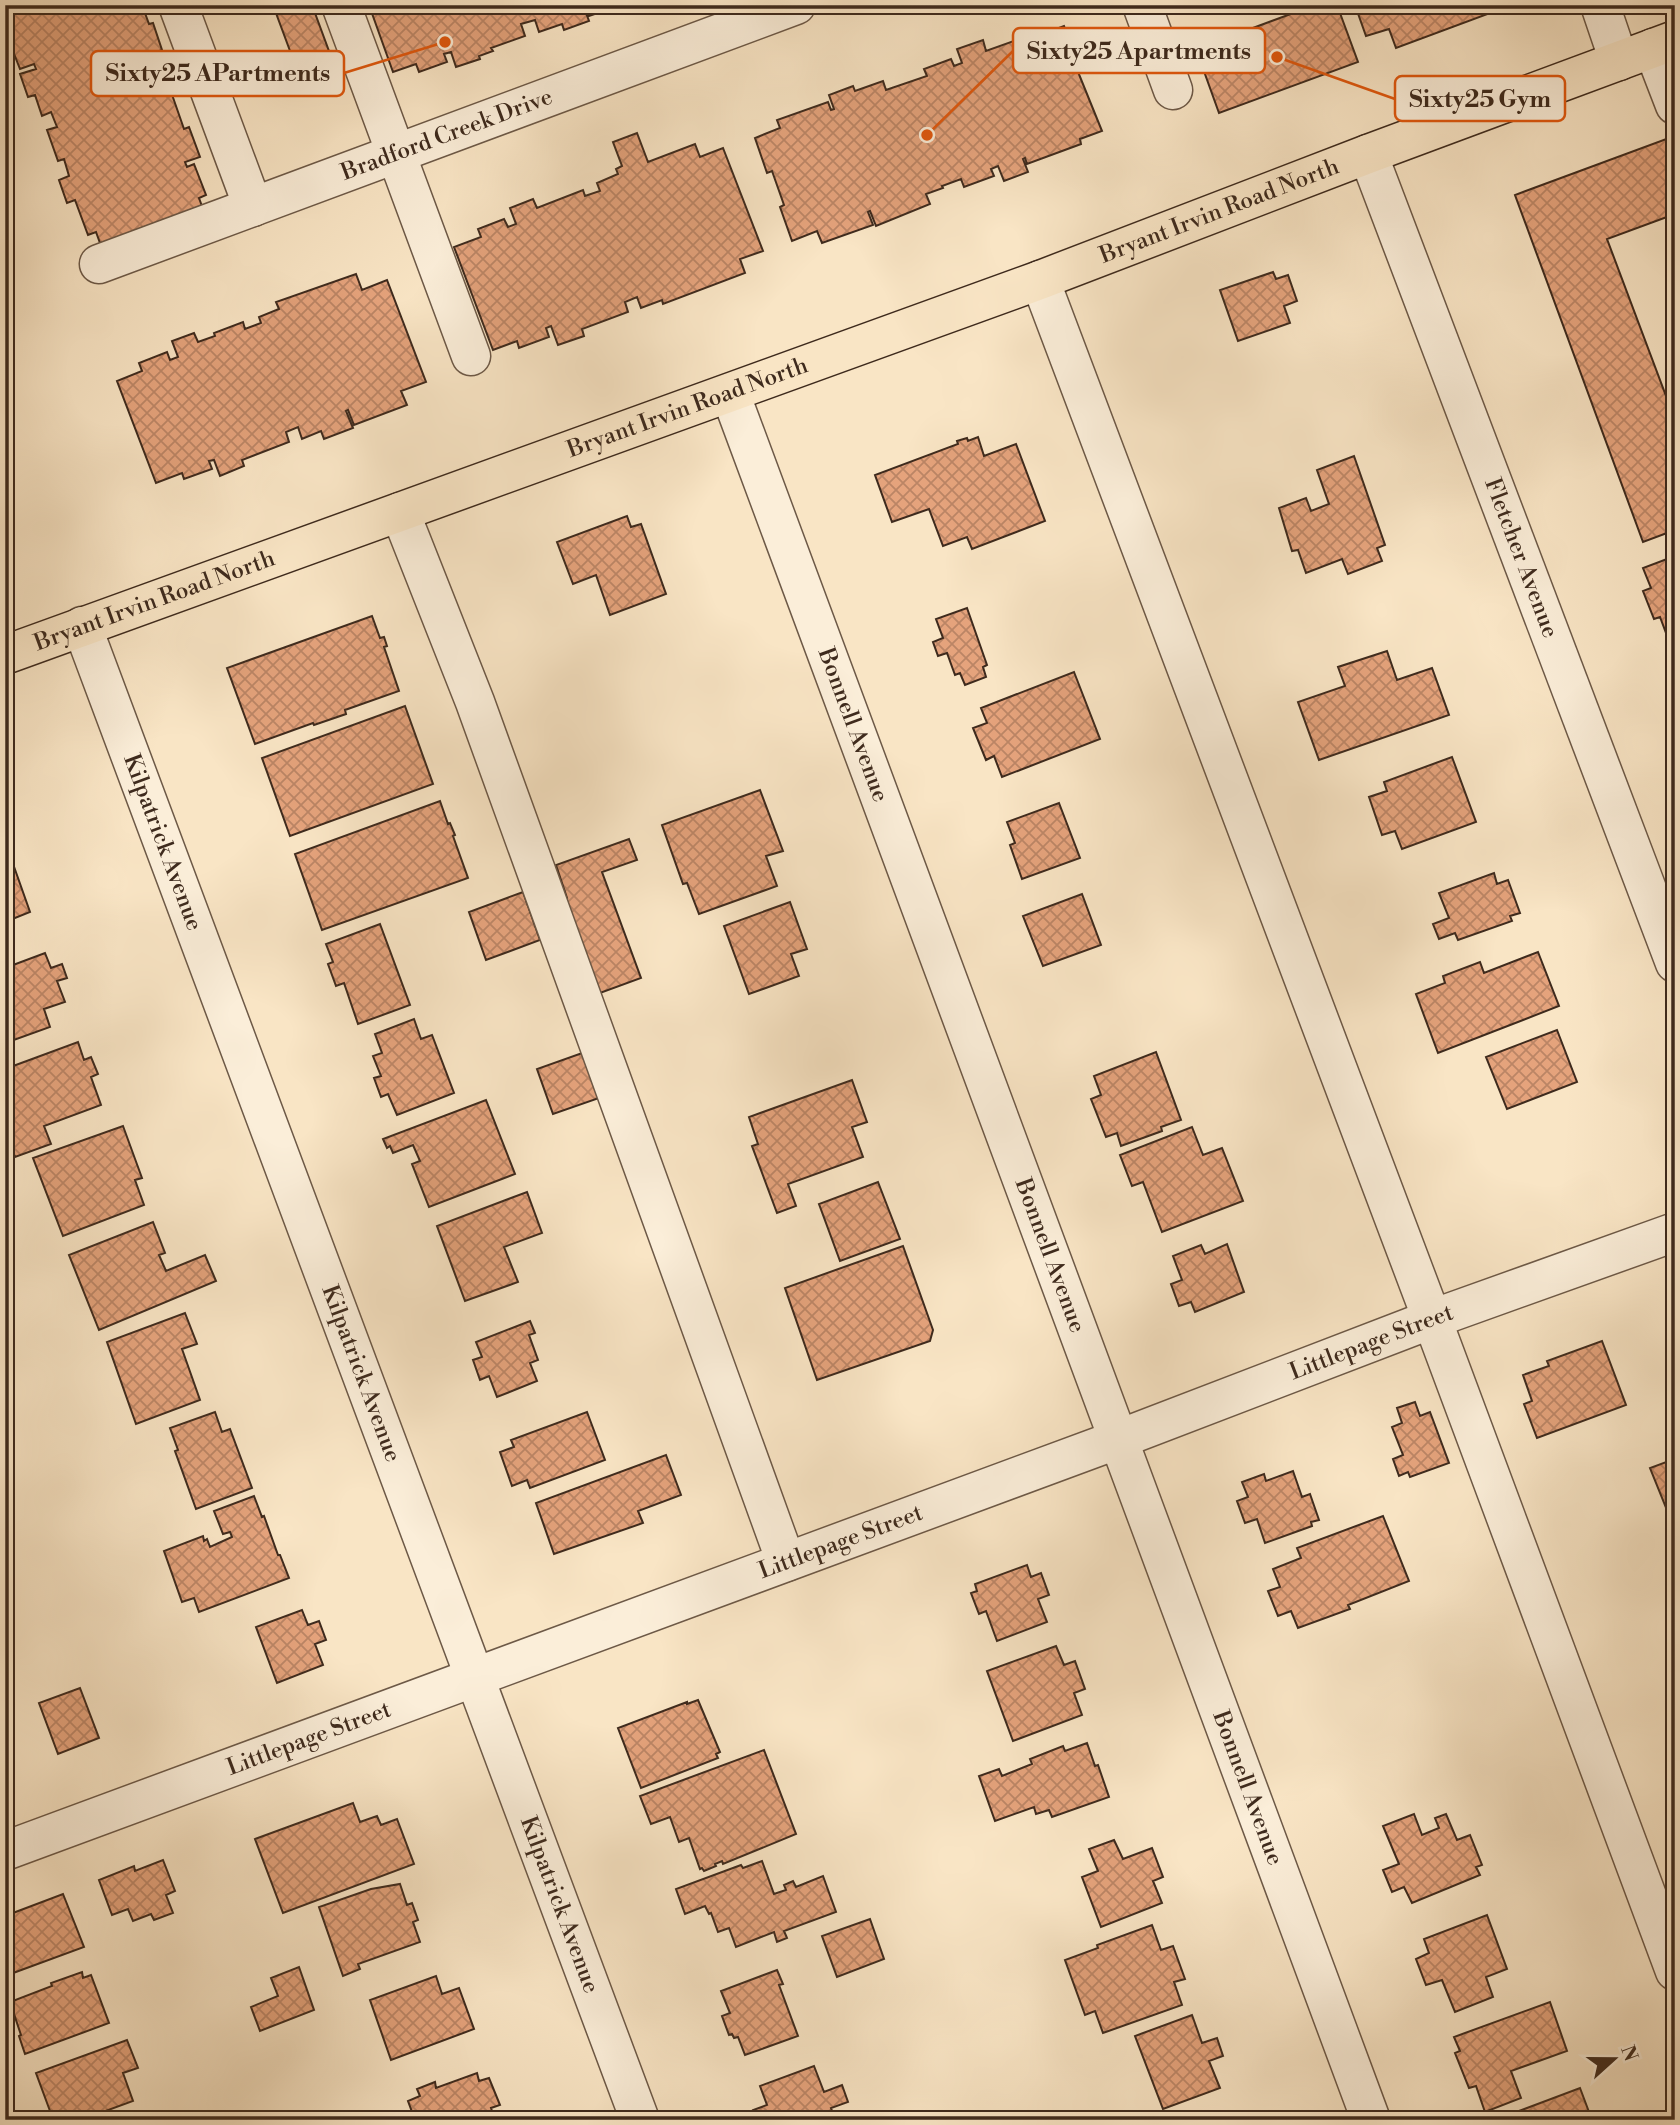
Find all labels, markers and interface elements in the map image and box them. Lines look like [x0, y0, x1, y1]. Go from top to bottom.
callout: Sixty25 Apartments [1013, 28, 1265, 73]
text: Sixty25 Apartments [1027, 37, 1251, 67]
callout: Sixty25 APartments [91, 51, 344, 96]
text: Sixty25 APartments [106, 59, 330, 89]
callout: Sixty25 Gym [1395, 76, 1565, 121]
street label: Bradford Creek Drive [336, 83, 556, 187]
text: Sixty25 Gym [1409, 85, 1551, 115]
street label: Bryant Irvin Road North [1095, 152, 1343, 270]
street label: Bryant Irvin Road North [562, 351, 812, 464]
street label: Fletcher Avenue [1478, 474, 1564, 642]
street label: Bryant Irvin Road North [29, 544, 279, 658]
street label: Bonnell Avenue [811, 643, 895, 806]
street label: Kilpatrick Avenue [117, 750, 209, 935]
street label: Bonnell Avenue [1008, 1174, 1092, 1337]
street label: Kilpatrick Avenue [315, 1281, 407, 1466]
street label: Littlepage Street [1286, 1299, 1457, 1386]
street label: Littlepage Street [755, 1499, 927, 1585]
street label: Littlepage Street [223, 1695, 395, 1782]
street label: Bonnell Avenue [1206, 1706, 1289, 1869]
street label: Kilpatrick Avenue [514, 1812, 605, 1997]
north arrow [1578, 2024, 1648, 2094]
text: N [1615, 2042, 1643, 2065]

